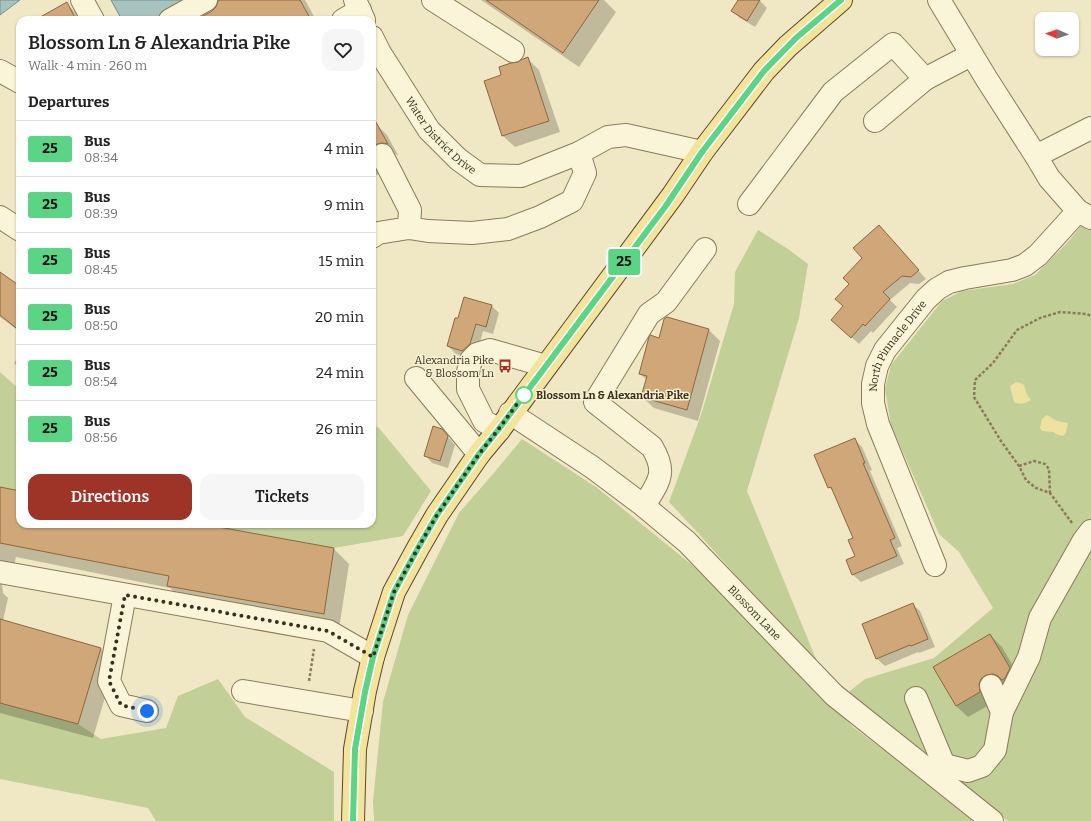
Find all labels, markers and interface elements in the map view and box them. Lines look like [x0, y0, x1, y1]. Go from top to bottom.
north arrow [1035, 12, 1079, 56]
map controls [1035, 12, 1079, 56]
button: heart [322, 29, 364, 71]
text: Blossom Ln & Alexandria Pike [28, 31, 290, 54]
text: Walk · 4 min · 260 m [28, 58, 147, 73]
text: Departures [28, 93, 109, 111]
street label: Water District Drive [403, 94, 479, 177]
text: Bus [84, 132, 110, 150]
text: 25 [42, 140, 58, 157]
text: 4 min [324, 140, 364, 158]
text: 08:34 [84, 150, 118, 165]
text: Bus [84, 188, 110, 206]
text: 25 [42, 196, 58, 213]
text: 9 min [324, 196, 364, 214]
text: 08:39 [84, 206, 118, 221]
text: Bus [84, 244, 110, 262]
line badge: 25 [606, 249, 642, 275]
text: 25 [42, 252, 58, 269]
text: 15 min [319, 252, 364, 270]
text: 25 [616, 253, 632, 270]
text: 08:45 [84, 262, 117, 277]
street label: North Pinnacle Drive [867, 297, 929, 392]
text: Bus [84, 300, 110, 318]
text: 25 [42, 308, 58, 325]
text: 20 min [315, 308, 364, 326]
text: 08:50 [84, 318, 118, 333]
place label: Alexandria Pike & Blossom Ln [415, 354, 494, 380]
text: Bus [84, 356, 110, 374]
bus stop icon: Alexandria Pike & Blossom Ln [497, 358, 513, 374]
text: 25 [42, 364, 58, 381]
text: 24 min [316, 364, 364, 382]
text: 08:54 [84, 374, 117, 389]
marker: Blossom Ln & Alexandria Pike [515, 386, 533, 404]
place label: Blossom Ln & Alexandria Pike [536, 389, 689, 402]
text: Bus [84, 412, 110, 430]
text: 25 [42, 420, 58, 437]
text: 26 min [316, 420, 364, 438]
text: 08:56 [84, 430, 117, 445]
button: Directions [28, 474, 192, 520]
button: Tickets [200, 474, 364, 520]
street label: Blossom Lane [725, 582, 784, 643]
your location [137, 701, 157, 721]

